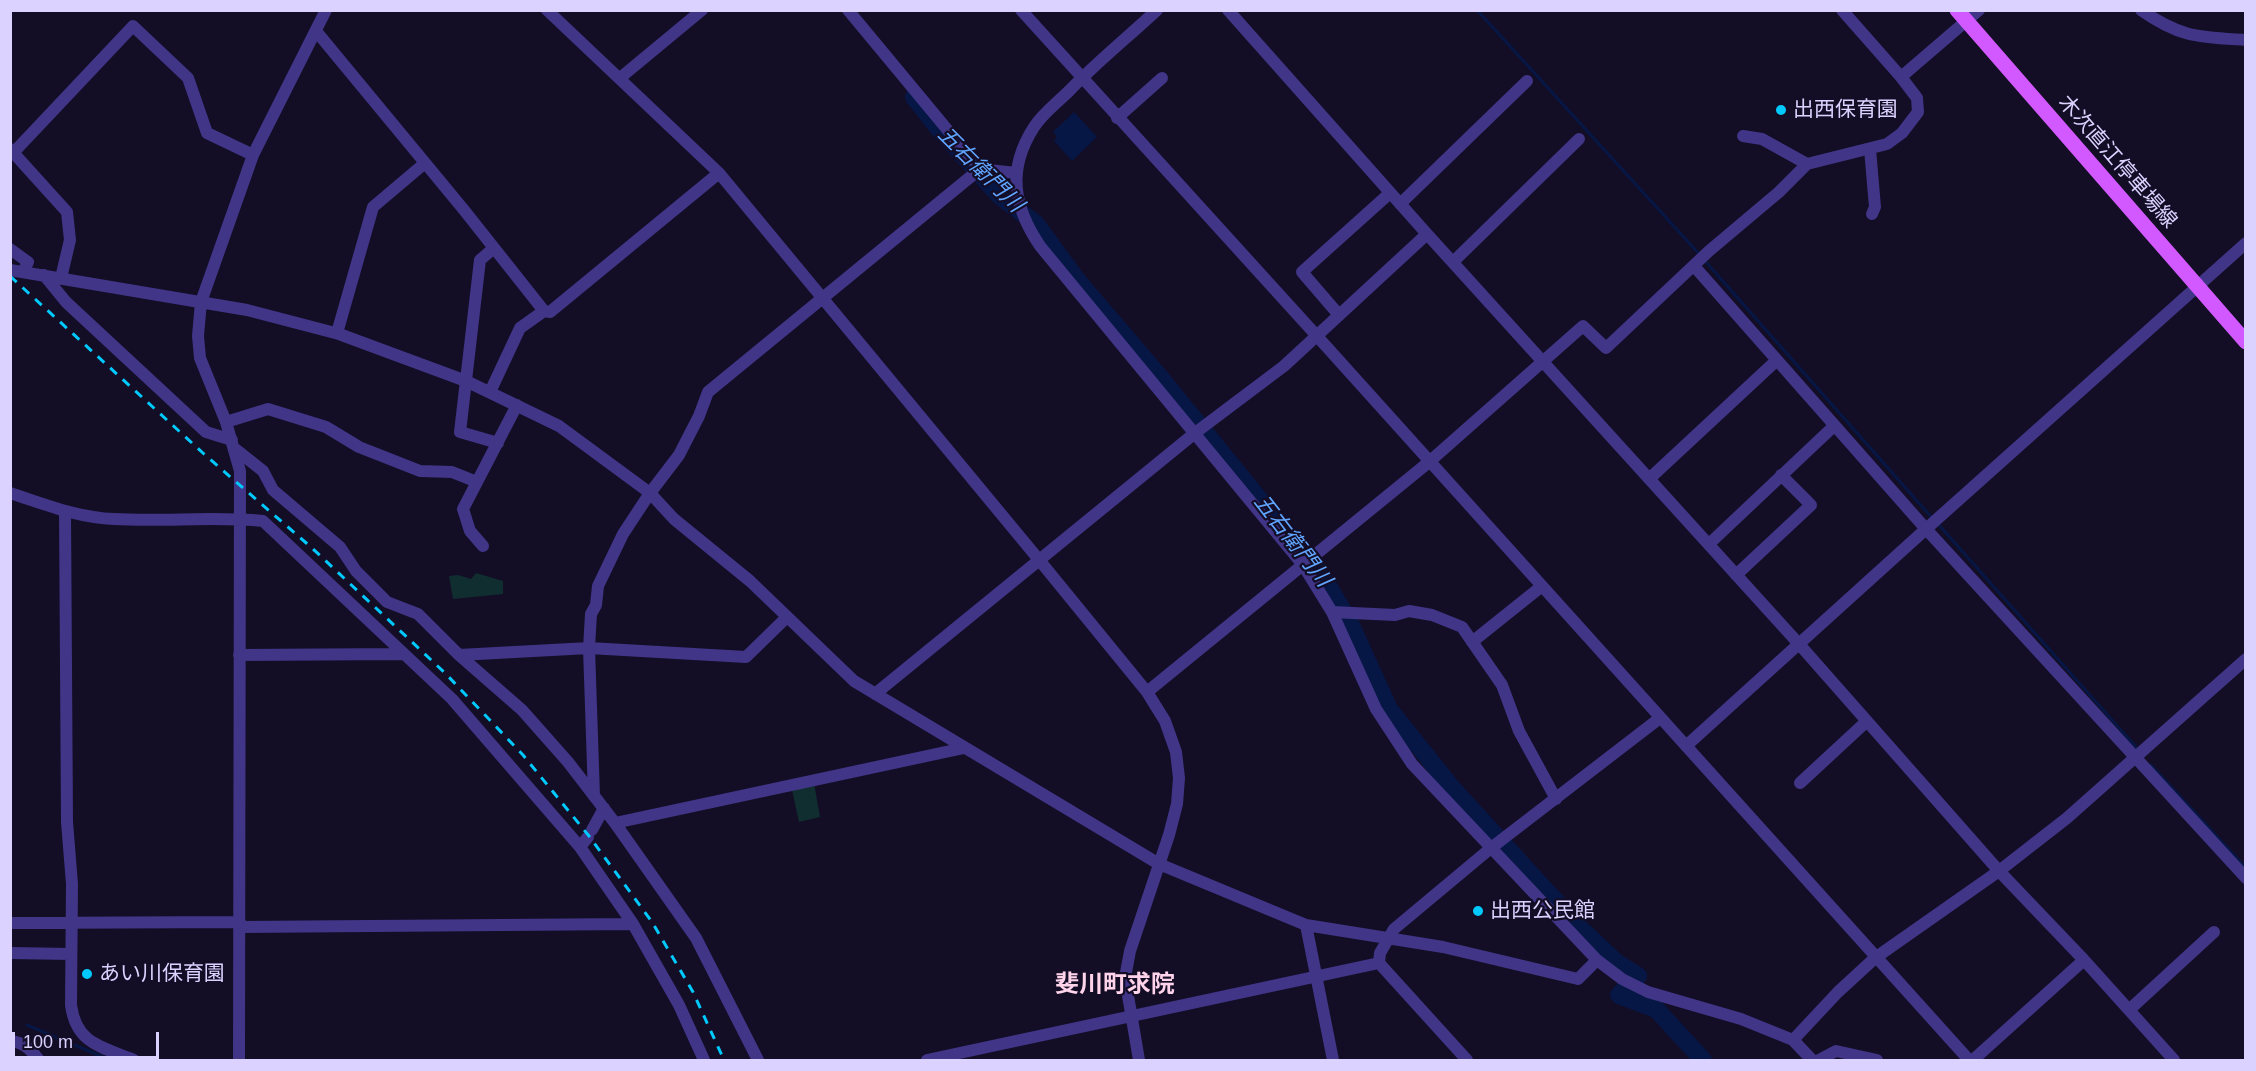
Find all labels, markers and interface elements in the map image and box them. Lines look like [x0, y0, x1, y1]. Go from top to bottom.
street label: 木次直江停車場線 [2052, 90, 2182, 234]
place label: 出西保育園 [1793, 97, 1898, 123]
marker: 出西保育園 [1774, 103, 1788, 117]
water label: 五右衛門川 [932, 122, 1028, 218]
water label: 五右衛門川 [1248, 490, 1336, 592]
place label: 出西公民館 [1490, 898, 1595, 924]
marker: 出西公民館 [1471, 904, 1485, 918]
place label: あい川保育園 [99, 961, 225, 987]
marker: あい川保育園 [80, 967, 94, 981]
district label: 斐川町求院 [1055, 971, 1175, 999]
scale bar [15, 1020, 162, 1058]
text: 100 m [23, 1032, 73, 1052]

